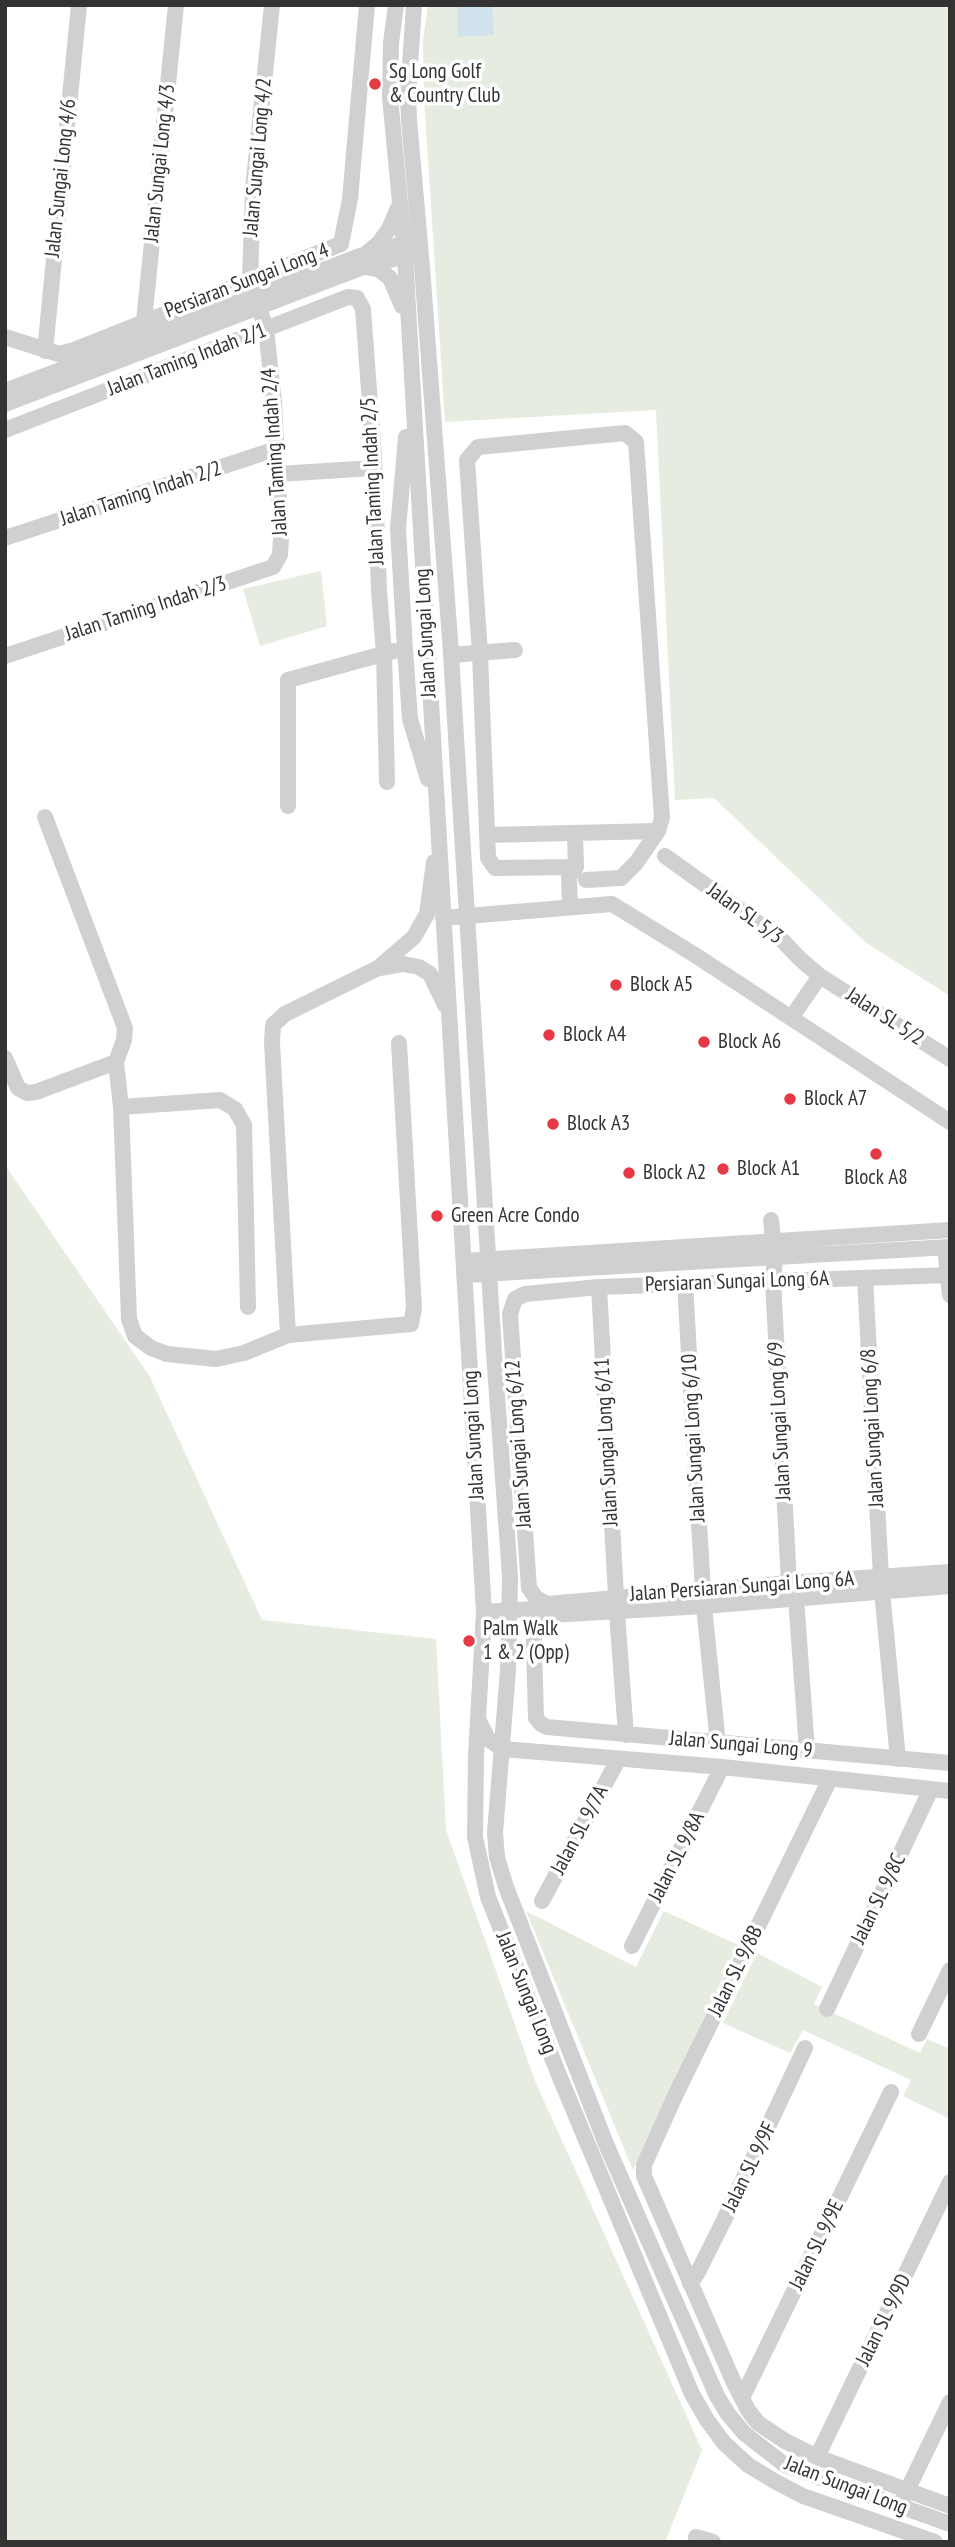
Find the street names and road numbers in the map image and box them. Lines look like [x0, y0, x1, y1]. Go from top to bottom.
street label: Jalan Sungai Long 4/2 [239, 77, 277, 237]
street label: Jalan Sungai Long 4/3 [139, 83, 181, 243]
street label: Jalan Sungai Long 4/6 [40, 98, 82, 258]
street label: Persiaran Sungai Long 4 [161, 238, 333, 324]
street label: Jalan Taming Indah 2/1 [104, 318, 270, 402]
street label: Jalan Taming Indah 2/4 [257, 367, 293, 537]
street label: Jalan Taming Indah 2/5 [356, 397, 390, 565]
street label: Jalan Taming Indah 2/2 [57, 456, 225, 532]
street label: Jalan Sungai Long [410, 568, 442, 698]
street label: Jalan Taming Indah 2/3 [62, 571, 230, 647]
street label: Jalan SL 5/3 [702, 878, 788, 950]
street label: Jalan SL 5/2 [841, 983, 929, 1051]
street label: Persiaran Sungai Long 6A [645, 1266, 829, 1298]
street label: Jalan Sungai Long 6/9 [763, 1341, 797, 1501]
street label: Jalan Sungai Long 6/8 [856, 1348, 890, 1508]
street label: Jalan Sungai Long 6/10 [677, 1353, 711, 1523]
street label: Jalan Sungai Long 6/11 [590, 1357, 624, 1527]
street label: Jalan Sungai Long 6/12 [501, 1359, 537, 1529]
street label: Jalan Sungai Long [458, 1370, 490, 1500]
street label: Jalan Persiaran Sungai Long 6A [629, 1567, 855, 1607]
street label: Jalan Sungai Long 9 [669, 1726, 813, 1764]
street label: Jalan SL 9/7A [546, 1781, 614, 1879]
street label: Jalan SL 9/8A [644, 1808, 710, 1906]
street label: Jalan SL 9/8C [846, 1850, 912, 1948]
street label: Jalan SL 9/8B [703, 1922, 769, 2020]
street label: Jalan Sungai Long [490, 1928, 562, 2058]
street label: Jalan SL 9/9F [718, 2118, 782, 2216]
street label: Jalan SL 9/9E [784, 2196, 850, 2294]
street label: Jalan SL 9/9D [851, 2270, 917, 2370]
street label: Jalan Sungai Long [781, 2451, 911, 2521]

